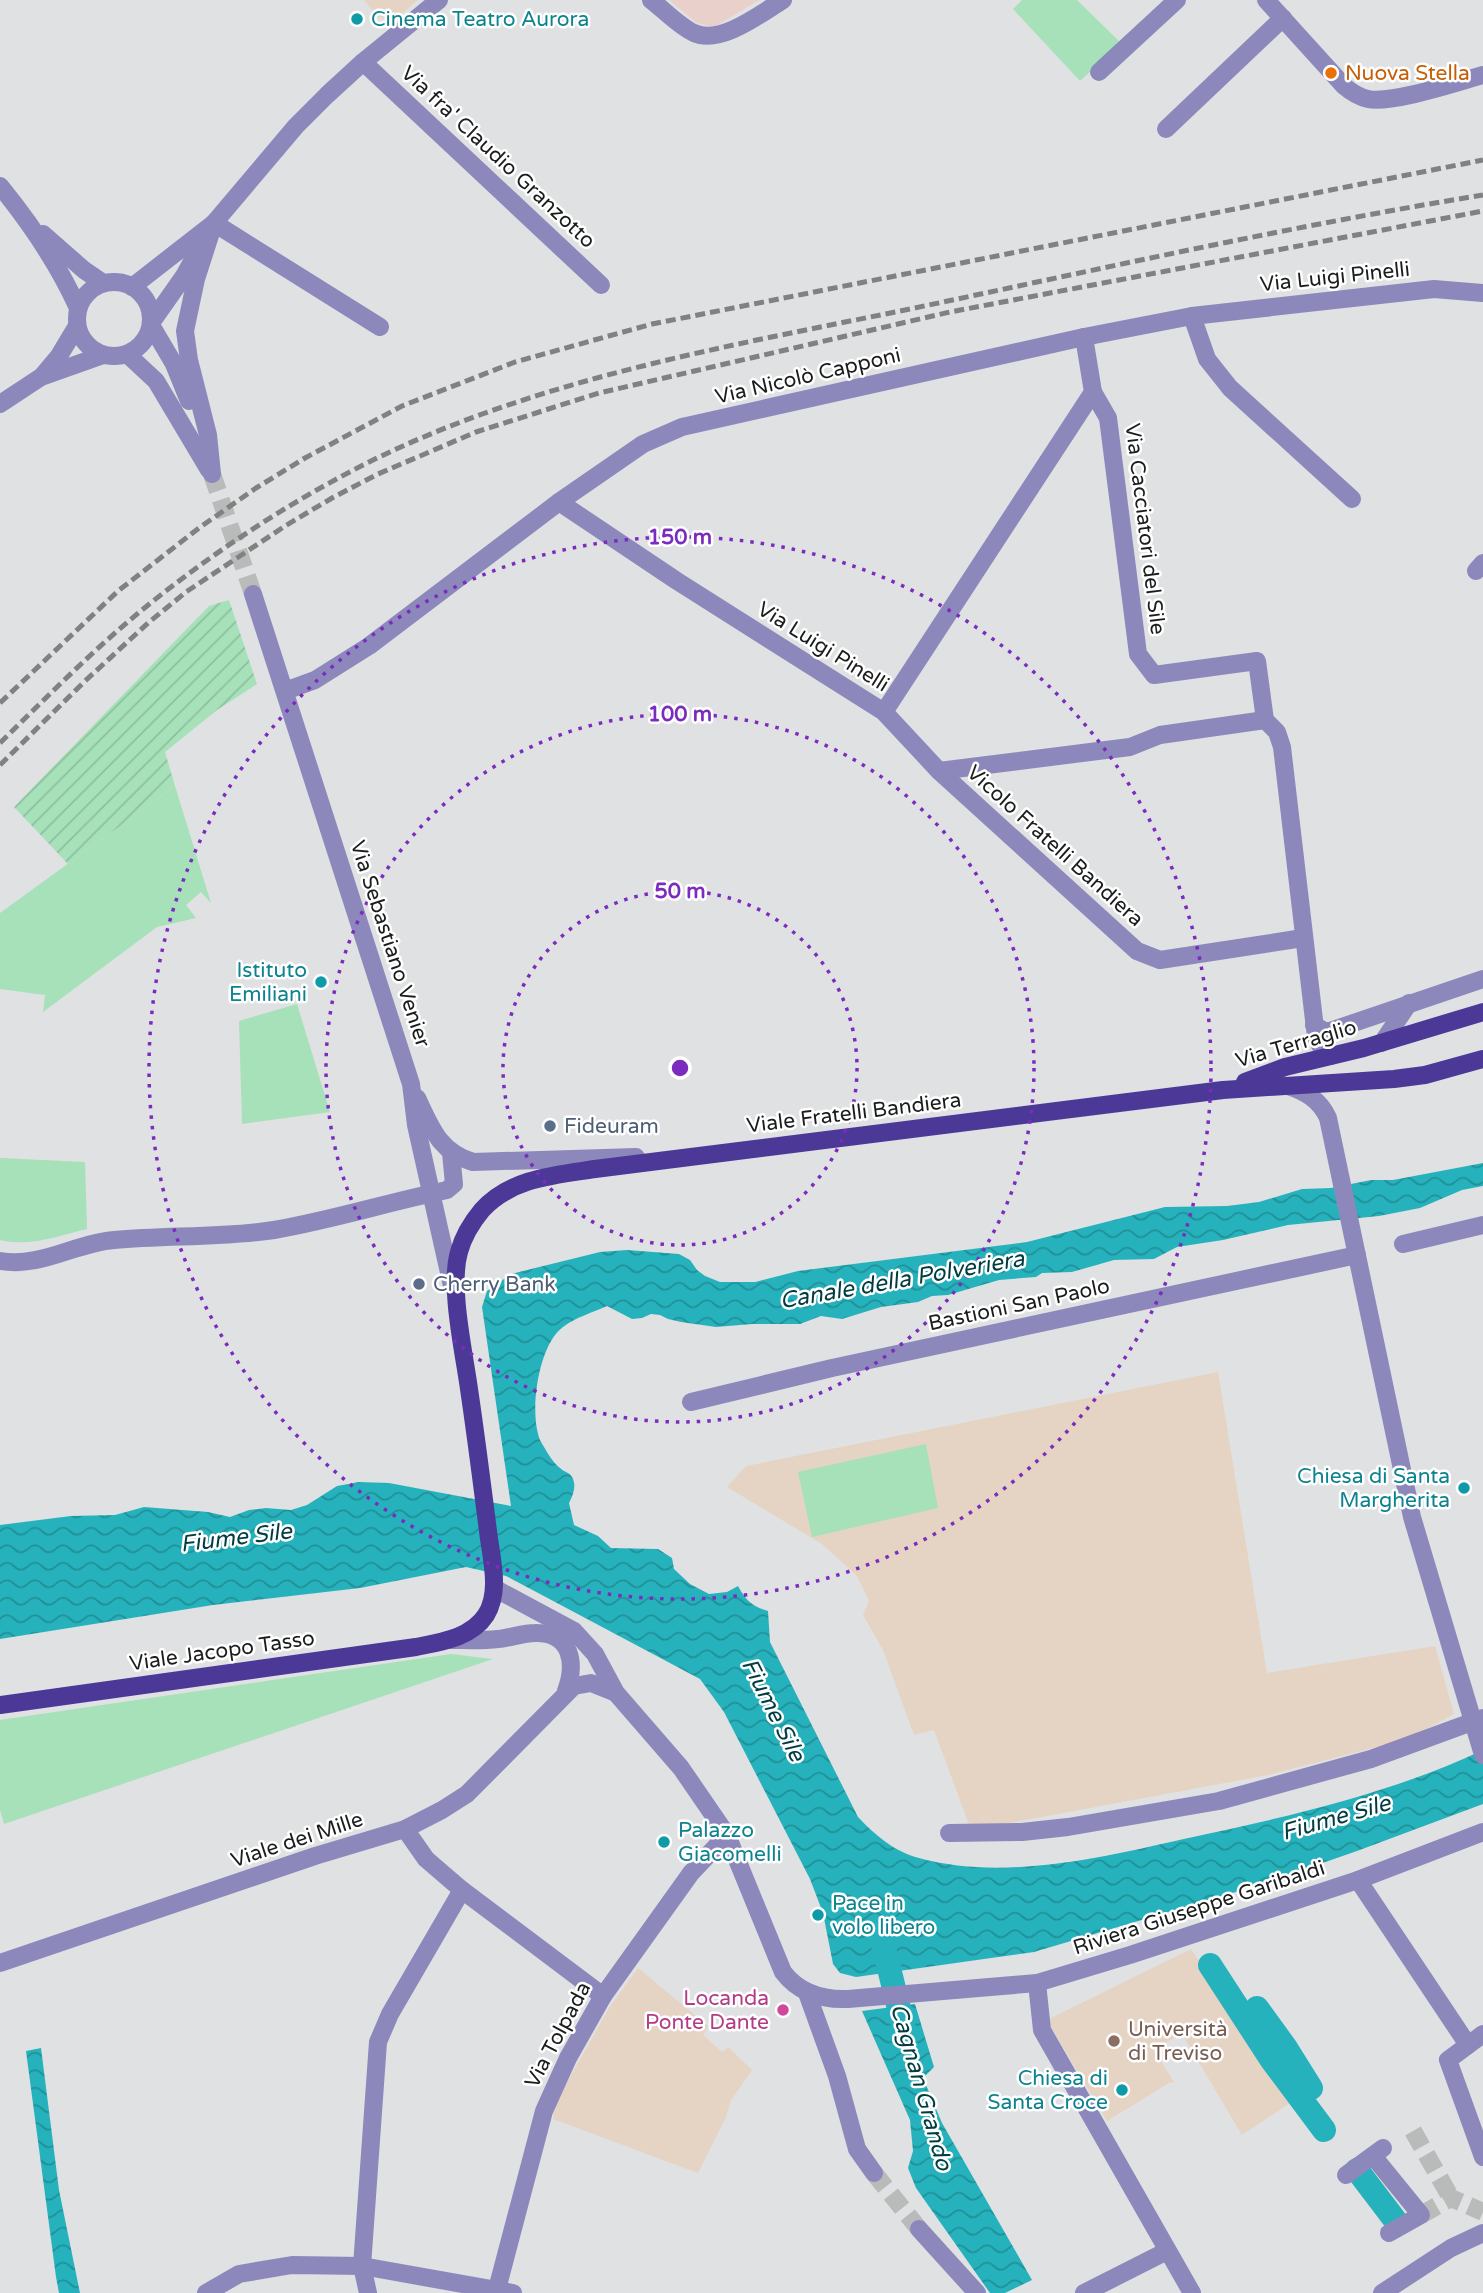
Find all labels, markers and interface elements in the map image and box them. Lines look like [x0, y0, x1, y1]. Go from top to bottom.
place label: Cinema Teatro Aurora [371, 7, 589, 32]
marker: Cinema Teatro Aurora [349, 11, 365, 27]
street label: Via fra' Claudio Granzotto [396, 60, 600, 254]
place label: Nuova Stella [1345, 61, 1470, 86]
marker: Nuova Stella [1323, 65, 1339, 81]
street label: Via Luigi Pinelli [1259, 257, 1411, 297]
street label: Via Nicolò Capponi [713, 342, 903, 410]
street label: Via Cacciatori del Sile [1120, 422, 1170, 636]
text: 150 m [648, 525, 712, 550]
street label: Via Luigi Pinelli [753, 597, 893, 697]
text: 100 m [648, 702, 712, 727]
street label: Vicolo Fratelli Bandiera [962, 760, 1148, 932]
street label: Via Sebastiano Venier [345, 837, 435, 1051]
text: 50 m [654, 879, 706, 904]
place label: Istituto Emiliani [229, 958, 307, 1007]
marker: Istituto Emiliani [313, 974, 329, 990]
street label: Via Terraglio [1233, 1015, 1359, 1073]
centre of rings [668, 1056, 692, 1080]
street label: Viale Fratelli Bandiera [745, 1087, 963, 1139]
place label: Fideuram [564, 1114, 659, 1139]
marker: Fideuram [542, 1118, 558, 1134]
water label: Canale della Polveriera [778, 1245, 1027, 1315]
place label: Cherry Bank [433, 1272, 556, 1297]
street label: Bastioni San Paolo [926, 1274, 1112, 1336]
marker: Cherry Bank [411, 1276, 427, 1292]
place label: Chiesa di Santa Margherita [1297, 1464, 1450, 1513]
marker: Chiesa di Santa Margherita [1456, 1480, 1472, 1496]
water label: Fiume Sile [179, 1517, 295, 1559]
street label: Viale Jacopo Tasso [128, 1626, 316, 1676]
water label: Fiume Sile [735, 1654, 812, 1768]
water label: Fiume Sile [1278, 1789, 1396, 1847]
street label: Viale dei Mille [228, 1807, 366, 1873]
place label: Palazzo Giacomelli [678, 1818, 782, 1867]
marker: Palazzo Giacomelli [656, 1834, 672, 1850]
street label: Riviera Giuseppe Garibaldi [1070, 1855, 1328, 1961]
place label: Pace in volo libero [832, 1891, 935, 1940]
marker: Pace in volo libero [810, 1907, 826, 1923]
street label: Via Tolpada [520, 1978, 596, 2092]
place label: Locanda Ponte Dante [645, 1986, 769, 2035]
water label: Cagnan Grando [884, 2000, 958, 2174]
marker: Locanda Ponte Dante [775, 2002, 791, 2018]
place label: Università di Treviso [1128, 2017, 1228, 2066]
marker: Università di Treviso [1106, 2033, 1122, 2049]
place label: Chiesa di Santa Croce [988, 2066, 1108, 2115]
marker: Chiesa di Santa Croce [1114, 2082, 1130, 2098]

